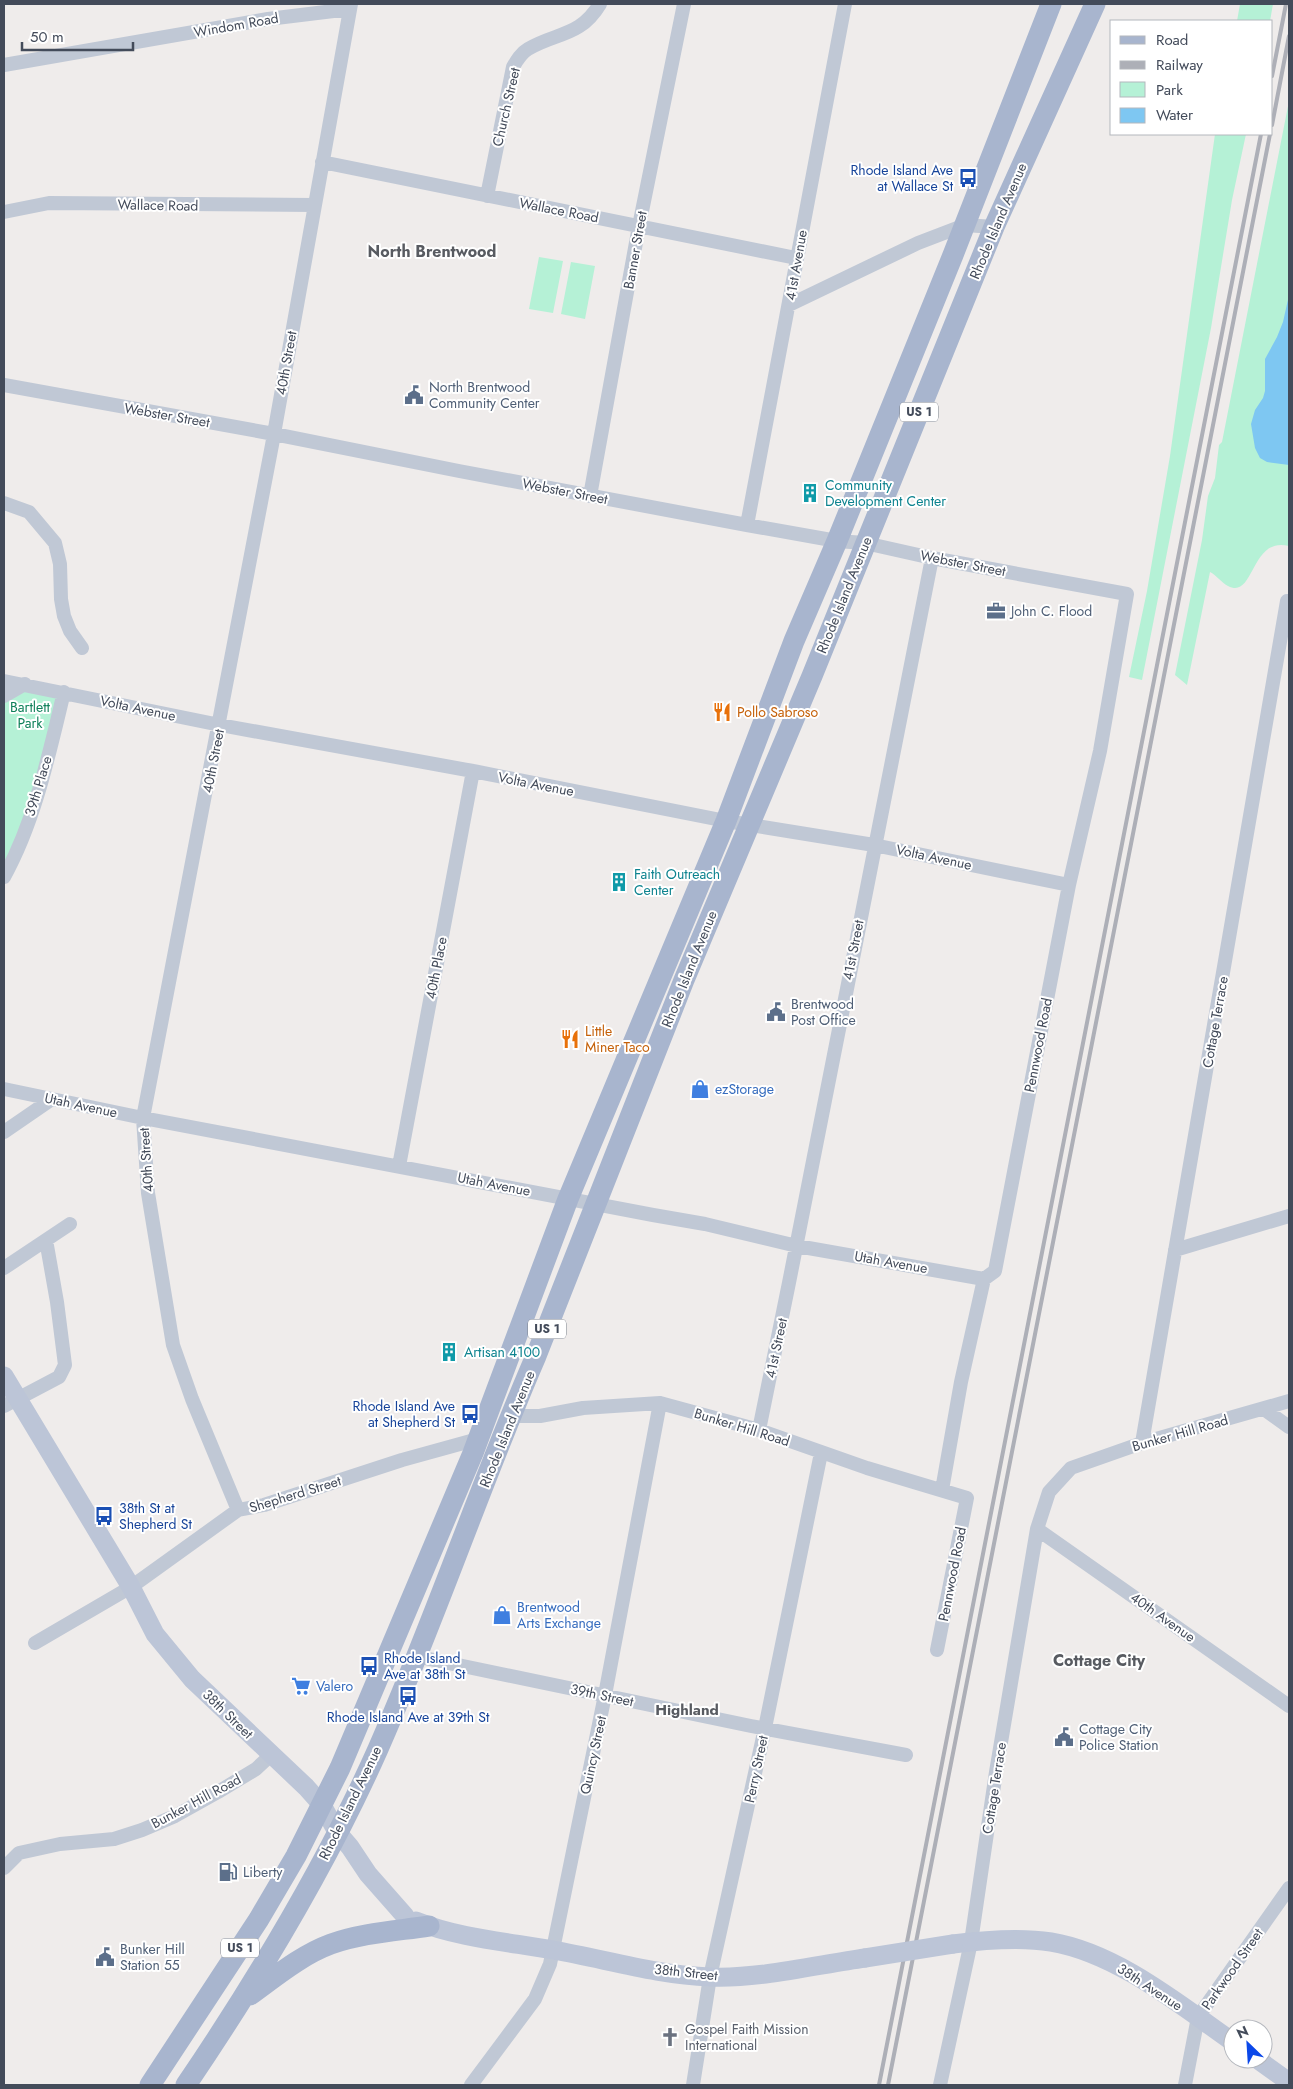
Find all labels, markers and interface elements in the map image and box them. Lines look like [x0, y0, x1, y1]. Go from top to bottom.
street label: Windom Road [192, 8, 280, 42]
scale bar [22, 20, 134, 52]
legend [1110, 20, 1273, 135]
text: 50 m [30, 26, 64, 48]
text: Road [1156, 29, 1188, 51]
text: Railway [1156, 54, 1203, 76]
street label: Church Street [487, 65, 525, 148]
text: Park [1156, 79, 1183, 101]
text: Water [1156, 104, 1194, 126]
place label: Rhode Island Ave at Wallace St [851, 160, 954, 196]
street label: Rhode Island Avenue [964, 160, 1032, 282]
bus stop icon: Rhode Island Ave at Wallace St [957, 167, 979, 189]
street label: Wallace Road [517, 192, 601, 228]
street label: Wallace Road [117, 194, 199, 216]
street label: Banner Street [618, 209, 652, 291]
street label: 41st Avenue [780, 228, 812, 302]
district label: North Brentwood [368, 240, 496, 263]
street label: 40th Street [271, 329, 302, 397]
place label: North Brentwood Community Center [429, 377, 540, 413]
public building icon: North Brentwood Community Center [403, 384, 425, 406]
street label: Webster Street [123, 398, 212, 432]
road number: US 1 [900, 402, 938, 422]
street label: Webster Street [521, 473, 610, 509]
place label: Community Development Center [825, 475, 946, 511]
building icon: Community Development Center [799, 482, 821, 504]
street label: Rhode Island Avenue [811, 534, 877, 656]
street label: Webster Street [919, 545, 1008, 581]
office icon: John C. Flood [985, 600, 1007, 622]
place label: John C. Flood [1009, 601, 1092, 621]
street label: Volta Avenue [98, 690, 178, 726]
park label: Bartlett Park [10, 697, 51, 733]
restaurant icon: Pollo Sabroso [711, 701, 733, 723]
place label: Pollo Sabroso [737, 702, 818, 722]
street label: 40th Street [197, 727, 229, 795]
street label: 39th Place [19, 753, 57, 819]
street label: Volta Avenue [496, 767, 576, 801]
street label: Volta Avenue [894, 839, 974, 875]
place label: Faith Outreach Center [634, 864, 720, 900]
building icon: Faith Outreach Center [608, 871, 630, 893]
street label: Rhode Island Avenue [656, 908, 722, 1030]
street label: 41st Street [837, 917, 869, 982]
street label: 40th Place [420, 935, 452, 1001]
street label: Cottage Terrace [1197, 975, 1233, 1069]
place label: Brentwood Post Office [791, 994, 856, 1030]
street label: Pennwood Road [1019, 996, 1057, 1094]
public building icon: Brentwood Post Office [765, 1001, 787, 1023]
place label: Little Miner Taco [585, 1021, 650, 1057]
restaurant icon: Little Miner Taco [559, 1028, 581, 1050]
shop icon: ezStorage [689, 1078, 711, 1100]
place label: ezStorage [715, 1079, 774, 1099]
street label: Utah Avenue [43, 1088, 119, 1122]
street label: 40th Street [134, 1126, 158, 1193]
street label: Utah Avenue [456, 1167, 532, 1201]
street label: Utah Avenue [853, 1246, 929, 1278]
street label: 41st Street [760, 1315, 792, 1380]
road number: US 1 [528, 1320, 566, 1338]
building icon: Artisan 4100 [438, 1341, 460, 1363]
place label: Artisan 4100 [464, 1342, 540, 1362]
street label: Rhode Island Avenue [474, 1368, 540, 1490]
place label: Rhode Island Ave at Shepherd St [353, 1396, 456, 1432]
bus stop icon: Rhode Island Ave at Shepherd St [459, 1403, 481, 1425]
street label: Bunker Hill Road [692, 1403, 792, 1451]
street label: Bunker Hill Road [1130, 1410, 1230, 1456]
street label: Shepherd Street [247, 1470, 344, 1517]
place label: 38th St at Shepherd St [119, 1498, 192, 1534]
bus stop icon: 38th St at Shepherd St [93, 1505, 115, 1527]
street label: Pennwood Road [933, 1525, 971, 1623]
street label: 40th Avenue [1127, 1587, 1199, 1647]
place label: Brentwood Arts Exchange [517, 1597, 601, 1633]
shop icon: Brentwood Arts Exchange [491, 1604, 513, 1626]
place label: Rhode Island Ave at 38th St [384, 1648, 466, 1684]
district label: Cottage City [1053, 1649, 1146, 1672]
bus stop icon: Rhode Island Ave at 38th St [358, 1655, 380, 1677]
supermarket icon: Valero [290, 1675, 312, 1697]
place label: Valero [316, 1676, 354, 1696]
street label: 39th Street [569, 1679, 636, 1712]
street label: 38th Street [198, 1685, 258, 1744]
bus stop icon: Rhode Island Ave at 39th St [397, 1685, 419, 1707]
district label: Highland [655, 1699, 719, 1721]
place label: Rhode Island Ave at 39th St [327, 1707, 490, 1727]
street label: Quincy Street [575, 1713, 611, 1796]
place label: Cottage City Police Station [1079, 1719, 1159, 1755]
public building icon: Cottage City Police Station [1053, 1726, 1075, 1748]
street label: Perry Street [739, 1733, 773, 1804]
street label: Cottage Terrace [977, 1741, 1011, 1835]
street label: Rhode Island Avenue [314, 1743, 386, 1863]
street label: Bunker Hill Road [148, 1769, 244, 1833]
fuel station icon: Liberty [217, 1861, 239, 1883]
place label: Liberty [243, 1862, 283, 1882]
street label: Parkwood Street [1196, 1924, 1268, 2014]
place label: Bunker Hill Station 55 [120, 1939, 185, 1975]
road number: US 1 [221, 1939, 259, 1958]
public building icon: Bunker Hill Station 55 [94, 1946, 116, 1968]
street label: 38th Street [653, 1959, 719, 1985]
street label: 38th Avenue [1114, 1959, 1186, 2015]
place label: Gospel Faith Mission International [685, 2019, 809, 2055]
north arrow [1223, 2019, 1273, 2069]
text: N [1233, 2021, 1252, 2044]
church icon: Gospel Faith Mission International [659, 2026, 681, 2048]

